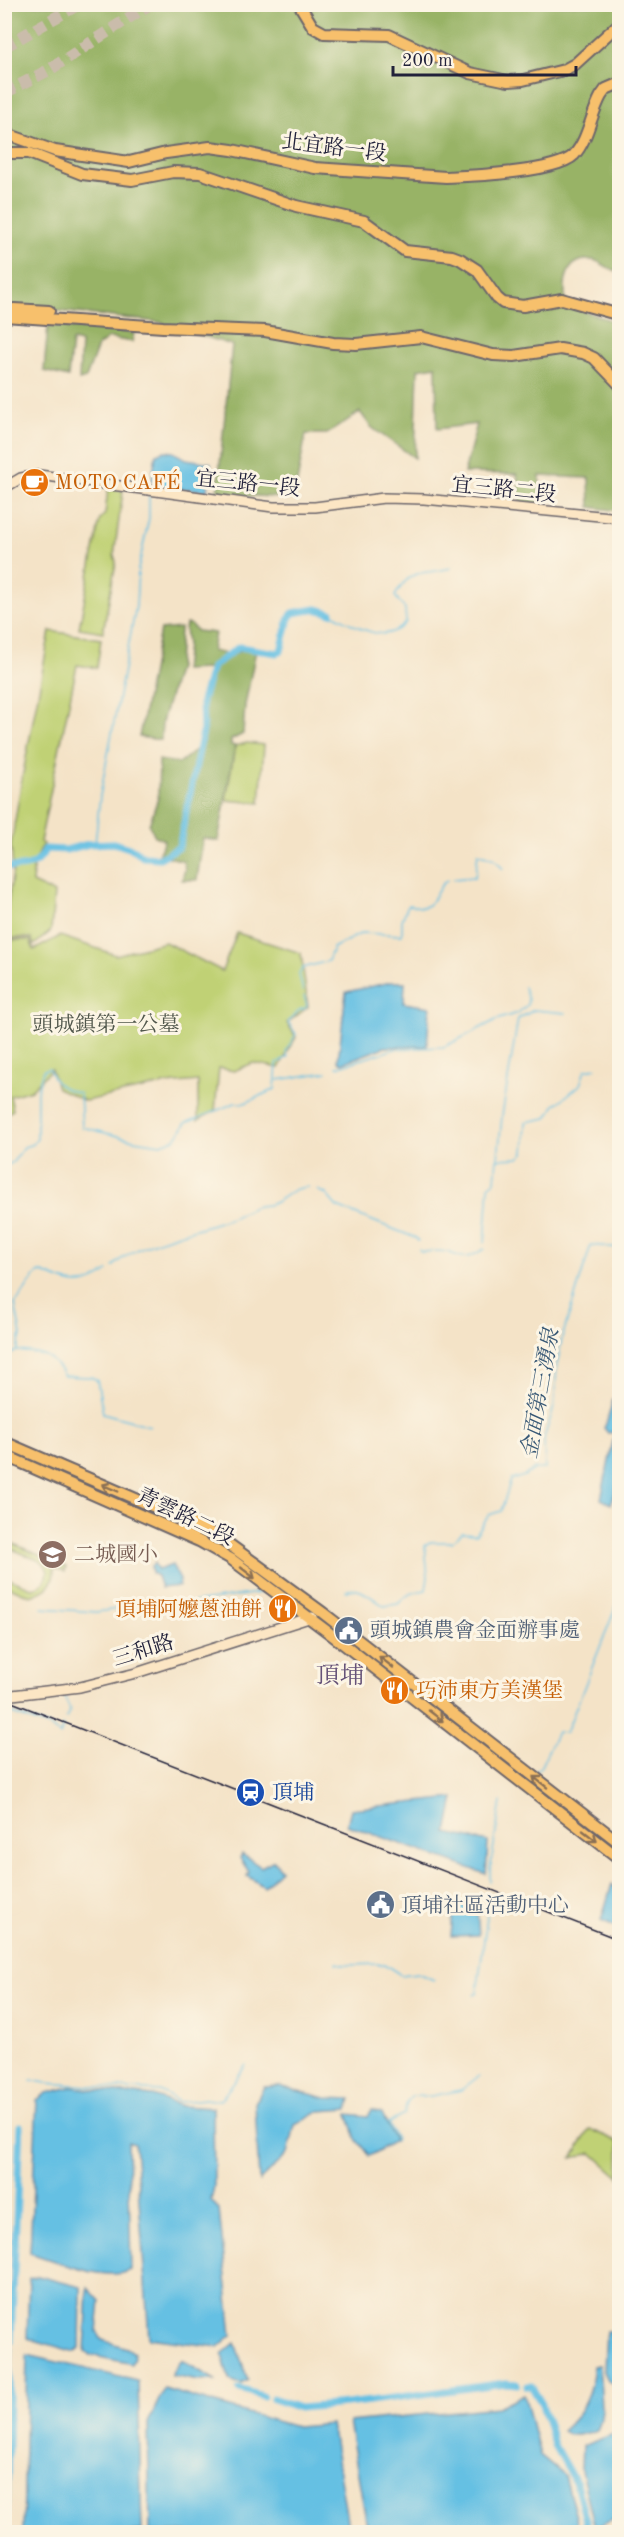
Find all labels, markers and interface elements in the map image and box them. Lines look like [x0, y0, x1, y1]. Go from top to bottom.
scale bar [393, 39, 576, 77]
text: 200 m [402, 52, 453, 70]
street label: 北宜路一段 [280, 130, 387, 165]
cafe icon: MOTO CAFÉ [18, 466, 50, 498]
street label: 宜三路一段 [195, 467, 301, 500]
place label: MOTO CAFÉ [55, 469, 181, 494]
street label: 宜三路二段 [451, 473, 557, 506]
park label: 頭城鎮第一公墓 [33, 1012, 180, 1036]
water label: 金面第三湧泉 [517, 1325, 563, 1460]
one-way arrow [102, 1482, 120, 1493]
street label: 青雲路二段 [134, 1483, 238, 1550]
school or university icon: 二城國小 [37, 1538, 69, 1570]
place label: 二城國小 [74, 1543, 158, 1566]
one-way arrow [240, 1566, 256, 1579]
restaurant icon: 頂埔阿嬤蔥油餅 [267, 1593, 299, 1625]
place label: 頂埔阿嬤蔥油餅 [115, 1598, 262, 1621]
public building icon: 頭城鎮農會金面辦事處 [333, 1614, 365, 1646]
place label: 頭城鎮農會金面辦事處 [370, 1619, 580, 1642]
street label: 三和路 [110, 1630, 177, 1671]
one-way arrow [378, 1656, 394, 1669]
district label: 頂埔 [316, 1663, 364, 1689]
restaurant icon: 巧沛東方美漢堡 [379, 1674, 411, 1706]
place label: 巧沛東方美漢堡 [416, 1679, 563, 1702]
one-way arrow [428, 1710, 444, 1723]
station icon: 頂埔 [235, 1776, 267, 1808]
one-way arrow [532, 1776, 548, 1789]
place label: 頂埔 [272, 1781, 314, 1804]
one-way arrow [582, 1829, 598, 1842]
public building icon: 頂埔社區活動中心 [364, 1889, 396, 1921]
place label: 頂埔社區活動中心 [401, 1894, 569, 1917]

